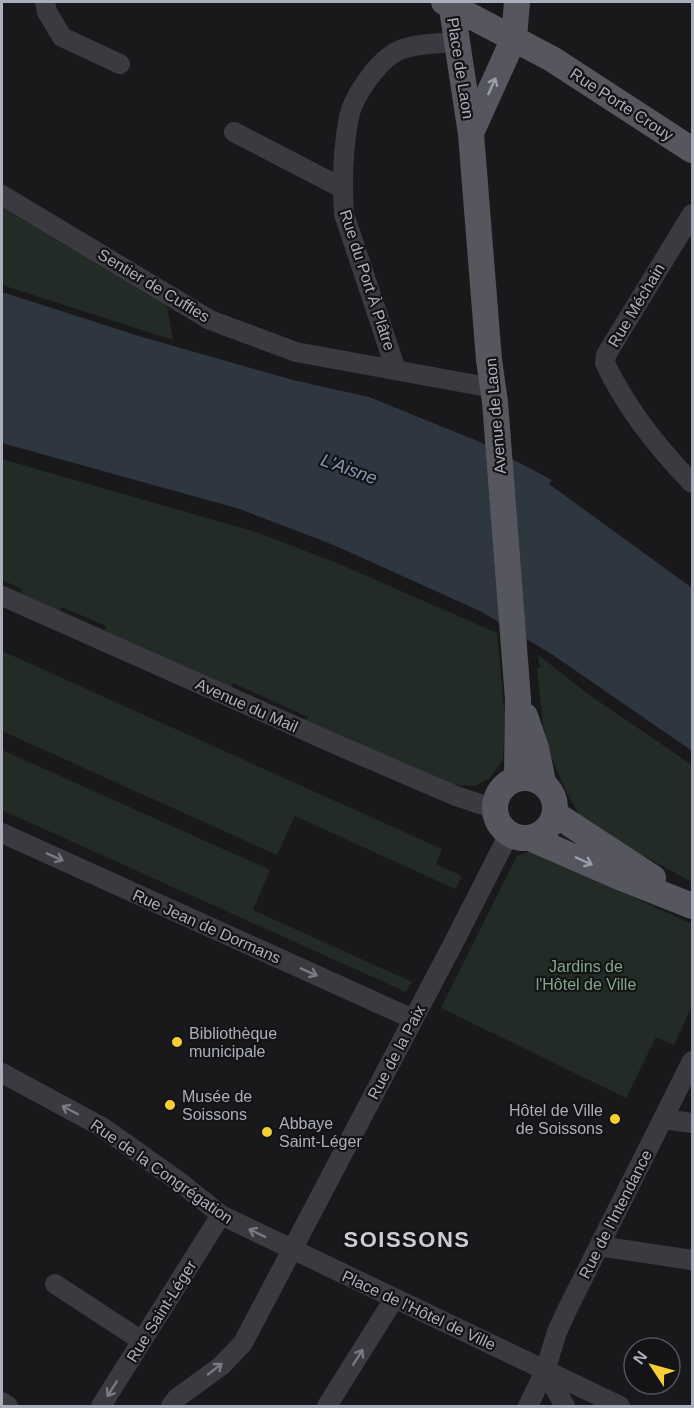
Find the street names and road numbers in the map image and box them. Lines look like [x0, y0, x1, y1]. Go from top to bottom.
street label: Place de Laon [444, 16, 477, 120]
street label: Rue Porte Crouy [567, 65, 676, 144]
street label: Rue du Port À Plâtre [337, 207, 399, 353]
street label: Sentier de Cuffies [95, 245, 213, 325]
street label: Rue Méchain [605, 260, 668, 350]
street label: Avenue de Laon [482, 357, 509, 475]
street label: Avenue du Mail [193, 675, 300, 736]
street label: Rue Jean de Dormans [130, 886, 283, 967]
street label: Rue de la Paix [365, 1002, 428, 1102]
street label: Rue de la Congrégation [88, 1116, 236, 1227]
street label: Rue de l'Intendance [576, 1147, 655, 1281]
street label: Rue Saint-Léger [123, 1257, 200, 1365]
street label: Place de l'Hôtel de Ville [339, 1267, 498, 1354]

